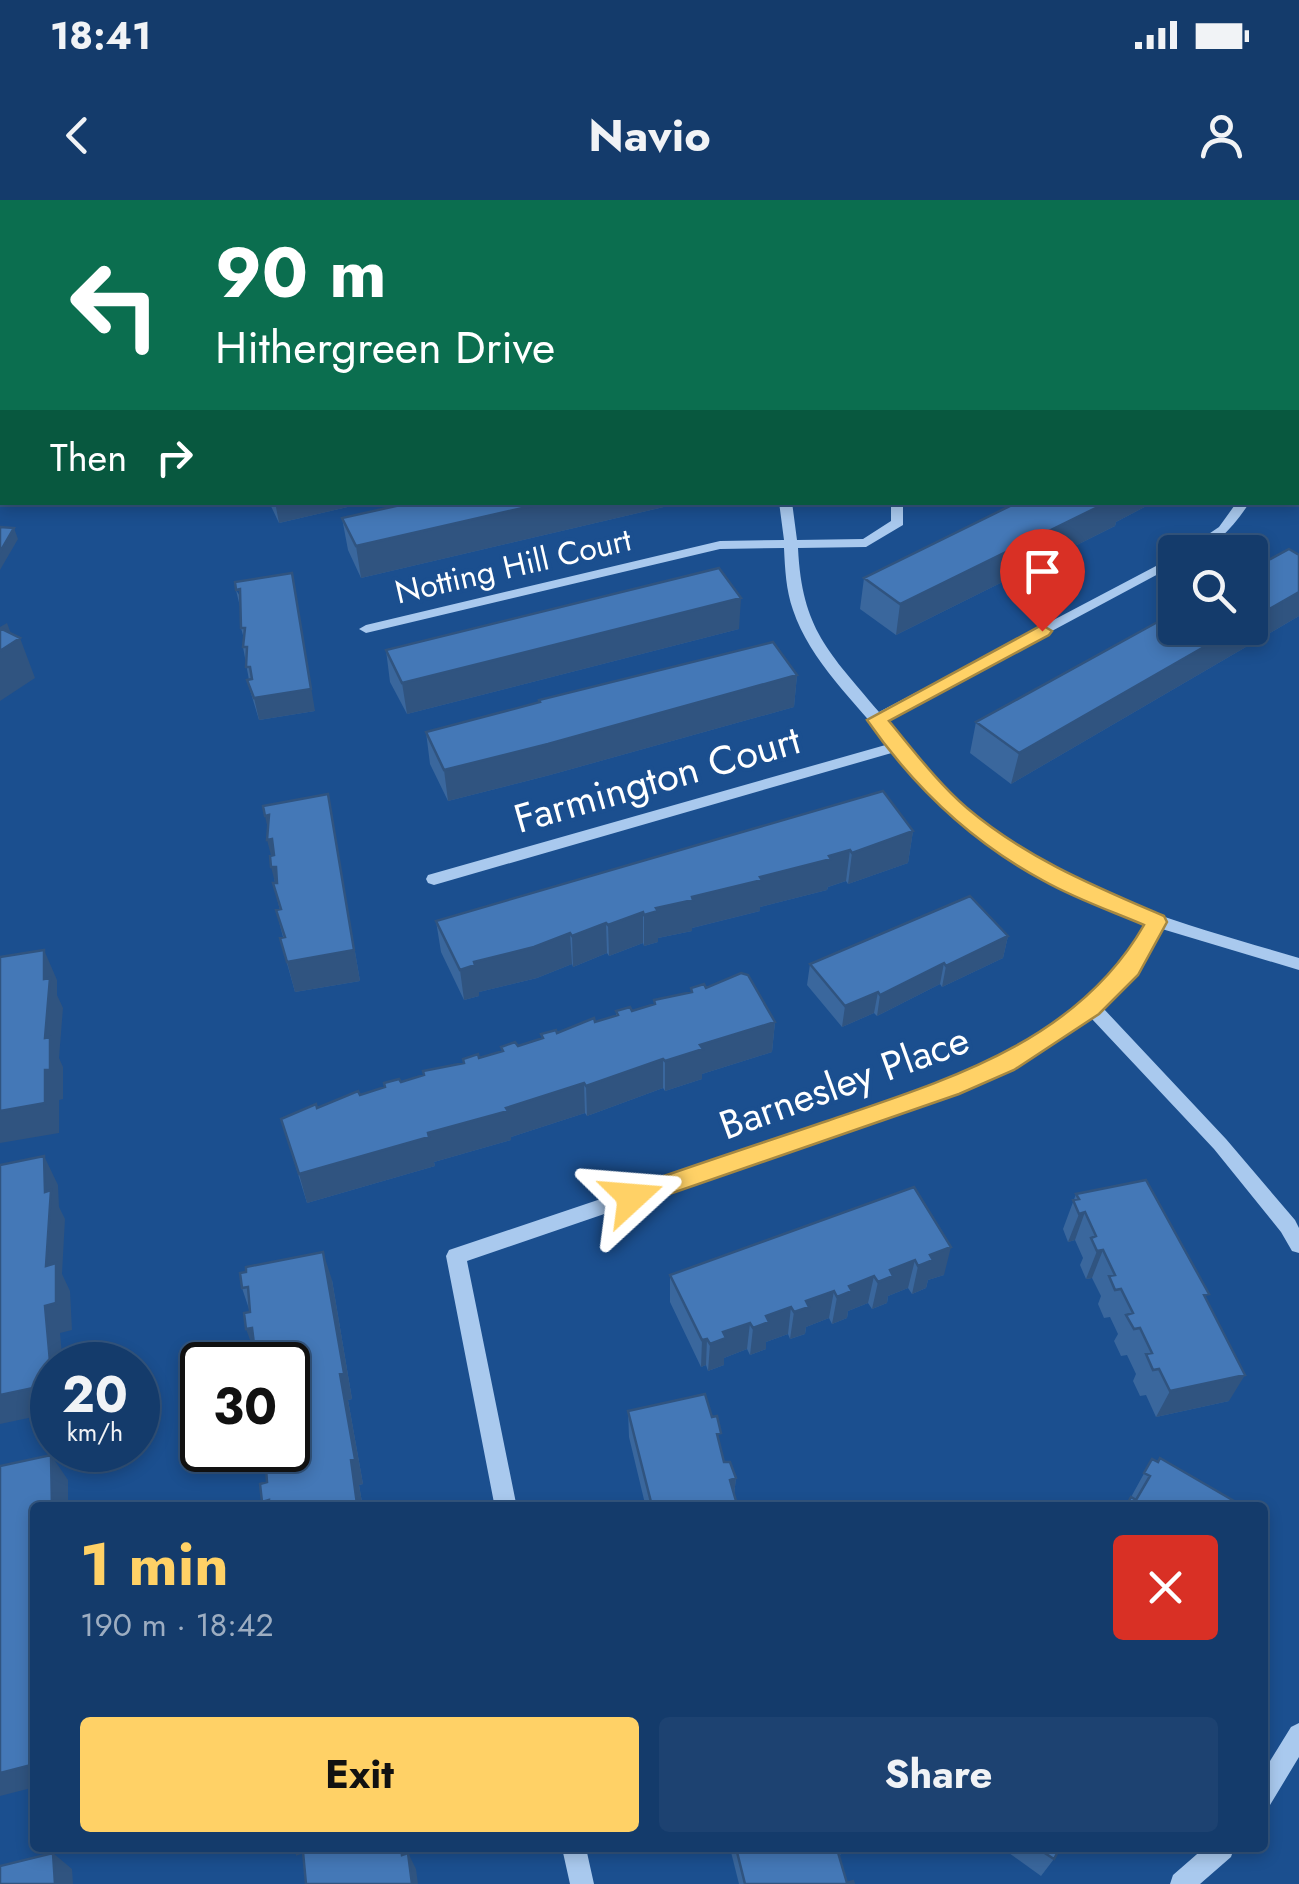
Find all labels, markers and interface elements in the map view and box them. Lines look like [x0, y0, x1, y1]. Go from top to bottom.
text: 18:41 [50, 8, 151, 63]
text: Navio [588, 103, 711, 168]
icon: back [50, 108, 105, 163]
icon: person [1194, 108, 1249, 163]
text: 90 m [215, 222, 387, 323]
icon: left [50, 240, 180, 370]
text: Hithergreen Drive [215, 315, 555, 380]
text: Then [50, 430, 127, 485]
icon: right [147, 430, 202, 485]
street label: Notting Hill Court [390, 516, 636, 616]
pin [1000, 529, 1085, 632]
map controls [1158, 535, 1268, 645]
button: search [1158, 535, 1268, 645]
icon: arrive [1015, 544, 1070, 599]
street label: Farmington Court [507, 710, 807, 848]
street label: Barnesley Place [711, 1010, 977, 1154]
position arrow [580, 1145, 684, 1249]
speed limit sign: 30 [180, 1342, 310, 1472]
text: 20 [62, 1358, 128, 1431]
text: km/h [67, 1414, 123, 1450]
text: 1 min [80, 1521, 229, 1608]
button: close [1113, 1535, 1218, 1640]
text: 190 m · 18:42 [80, 1602, 274, 1648]
button: Exit [80, 1717, 639, 1832]
button: Share [659, 1717, 1218, 1832]

